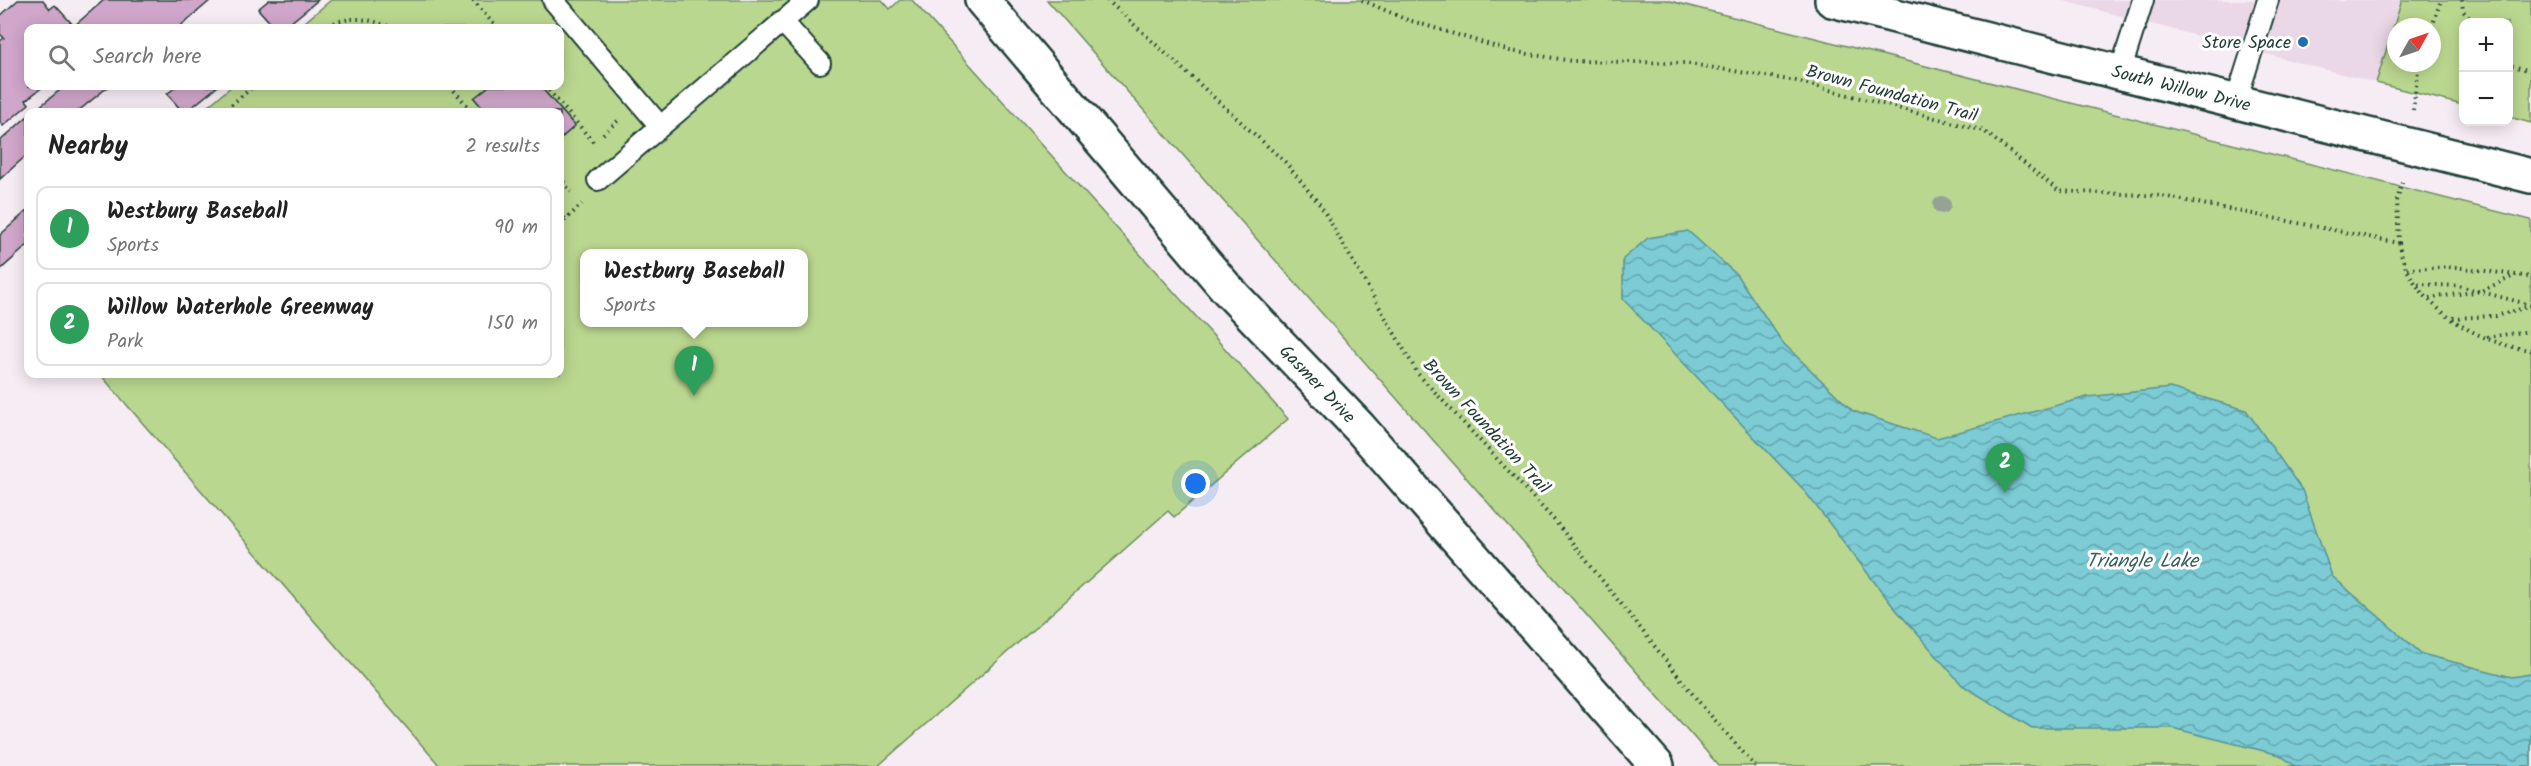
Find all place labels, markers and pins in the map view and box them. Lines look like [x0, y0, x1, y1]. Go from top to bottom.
place label: Store Space [2202, 29, 2291, 58]
marker: Store Space [2296, 35, 2310, 49]
pin: 1 [674, 346, 714, 396]
pin: 2 [1986, 444, 2024, 493]

